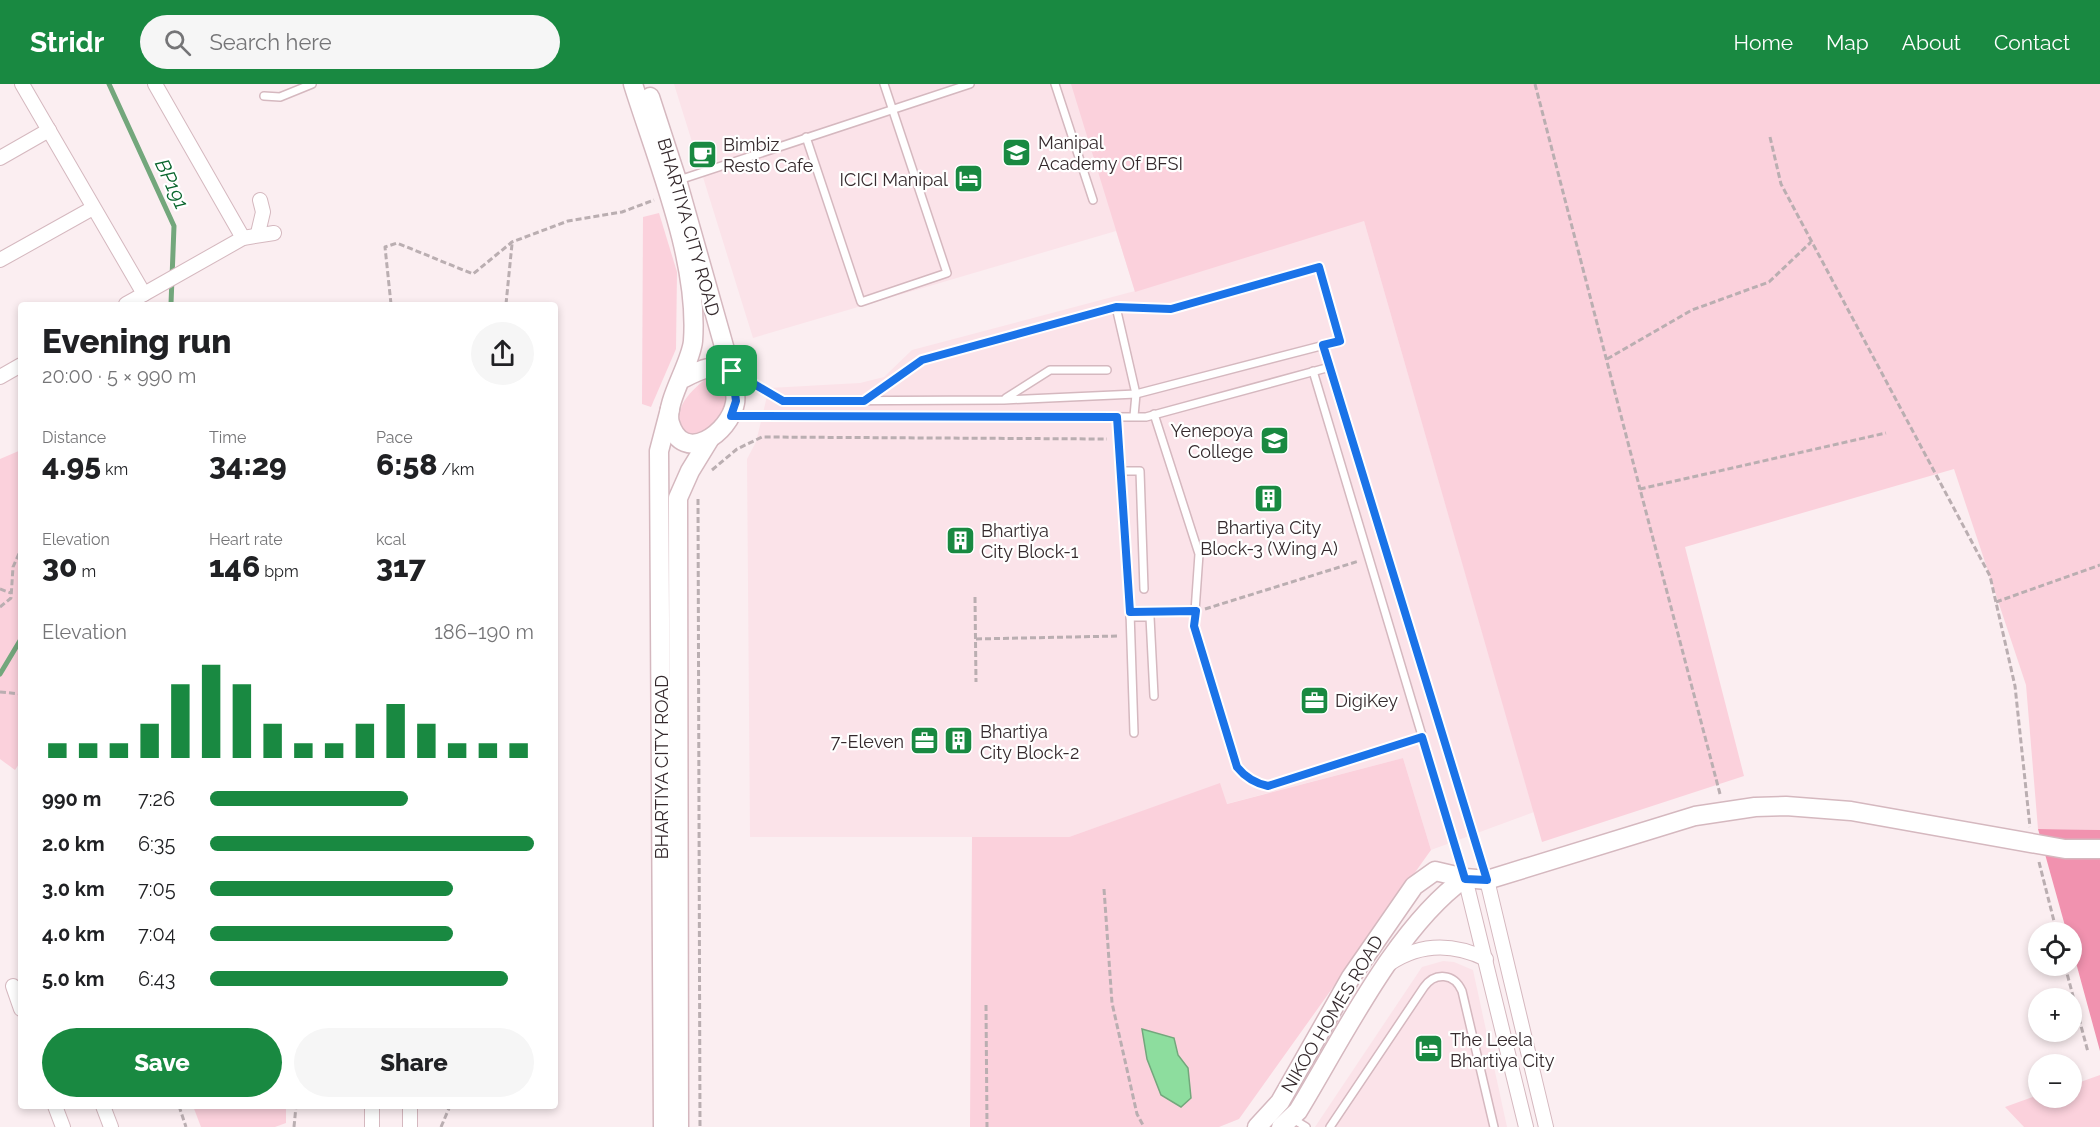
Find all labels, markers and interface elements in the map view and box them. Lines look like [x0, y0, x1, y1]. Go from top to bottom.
search box [140, 15, 560, 69]
text: Stridr [30, 26, 104, 59]
icon: search [161, 26, 194, 59]
text: Search here [209, 29, 332, 55]
text: Home [1734, 30, 1793, 55]
text: Map [1826, 30, 1869, 55]
text: About [1902, 30, 1961, 55]
text: Contact [1994, 30, 2070, 55]
place label: Manipal Academy Of BFSI [1038, 132, 1183, 174]
place label: Bimbiz Resto Cafe [723, 134, 814, 176]
street label: BHARTIYA CITY ROAD [654, 136, 725, 319]
school or university icon: Manipal Academy Of BFSI [1001, 136, 1033, 168]
cafe icon: Bimbiz Resto Cafe [686, 138, 718, 170]
water label: BP191 [150, 155, 194, 213]
hotel icon: ICICI Manipal [953, 163, 985, 195]
place label: ICICI Manipal [840, 169, 948, 190]
text: Evening run [42, 322, 232, 361]
button: share [471, 322, 534, 385]
pin [706, 345, 757, 396]
icon: arrive [715, 354, 748, 387]
text: 20:00 · 5 × 990 m [42, 364, 196, 388]
place label: Yenepoya College [1171, 420, 1253, 462]
school or university icon: Yenepoya College [1258, 424, 1290, 456]
text: Distance [42, 428, 106, 447]
text: Time [209, 428, 246, 447]
text: Pace [376, 428, 413, 447]
text: 4.95 [42, 447, 101, 482]
text: 34:29 [209, 447, 287, 482]
text: 6:58 [376, 447, 437, 482]
text: km [101, 460, 128, 479]
text: /km [437, 460, 474, 479]
building icon: Bhartiya City Block-3 (Wing A) [1253, 482, 1285, 514]
place label: Bhartiya City Block-3 (Wing A) [1200, 517, 1338, 559]
place label: Bhartiya City Block-1 [981, 520, 1079, 562]
building icon: Bhartiya City Block-1 [944, 524, 976, 556]
text: Elevation [42, 530, 110, 549]
text: Heart rate [209, 530, 283, 549]
text: kcal [376, 530, 406, 549]
text: 30 [42, 549, 78, 584]
text: 146 [209, 549, 260, 584]
text: 317 [376, 549, 426, 584]
text: m [78, 562, 96, 581]
text: bpm [260, 562, 299, 581]
text: Elevation [42, 620, 127, 644]
text: 186–190 m [434, 620, 534, 644]
street label: BHARTIYA CITY ROAD [651, 675, 672, 859]
office icon: DigiKey [1298, 684, 1330, 716]
place label: DigiKey [1335, 690, 1398, 711]
place label: Bhartiya City Block-2 [980, 721, 1079, 763]
office icon: 7-Eleven [909, 725, 941, 757]
building icon: Bhartiya City Block-2 [943, 725, 975, 757]
place label: 7-Eleven [831, 731, 904, 752]
text: 990 m [42, 787, 101, 811]
text: 7:26 [138, 787, 175, 811]
text: 2.0 km [42, 832, 105, 856]
text: 6:35 [138, 832, 175, 856]
text: 3.0 km [42, 877, 105, 901]
text: 7:05 [138, 877, 176, 901]
text: 4.0 km [42, 922, 105, 946]
text: 7:04 [138, 922, 176, 946]
map controls [2028, 922, 2082, 1108]
button: locate [2028, 922, 2082, 976]
street label: NIKOO HOMES ROAD [1277, 931, 1387, 1096]
text: 5.0 km [42, 967, 104, 991]
text: 6:43 [138, 967, 175, 991]
button: + [2028, 988, 2082, 1042]
button: Save [42, 1028, 282, 1097]
button: Share [294, 1028, 534, 1097]
place label: The Leela Bhartiya City [1450, 1029, 1555, 1071]
hotel icon: The Leela Bhartiya City [1413, 1033, 1445, 1065]
button: − [2028, 1054, 2082, 1108]

